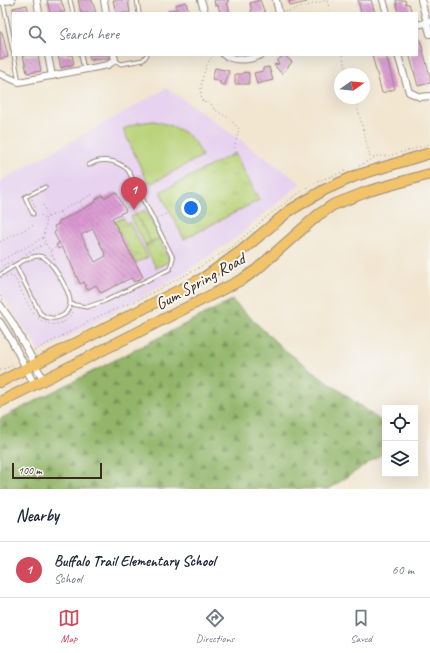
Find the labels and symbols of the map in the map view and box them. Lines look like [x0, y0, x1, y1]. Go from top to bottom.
north arrow [334, 68, 370, 104]
pin: 1 [121, 177, 147, 210]
your location [181, 198, 201, 218]
street label: Gum Spring Road [152, 247, 251, 315]
scale bar [12, 461, 102, 480]

